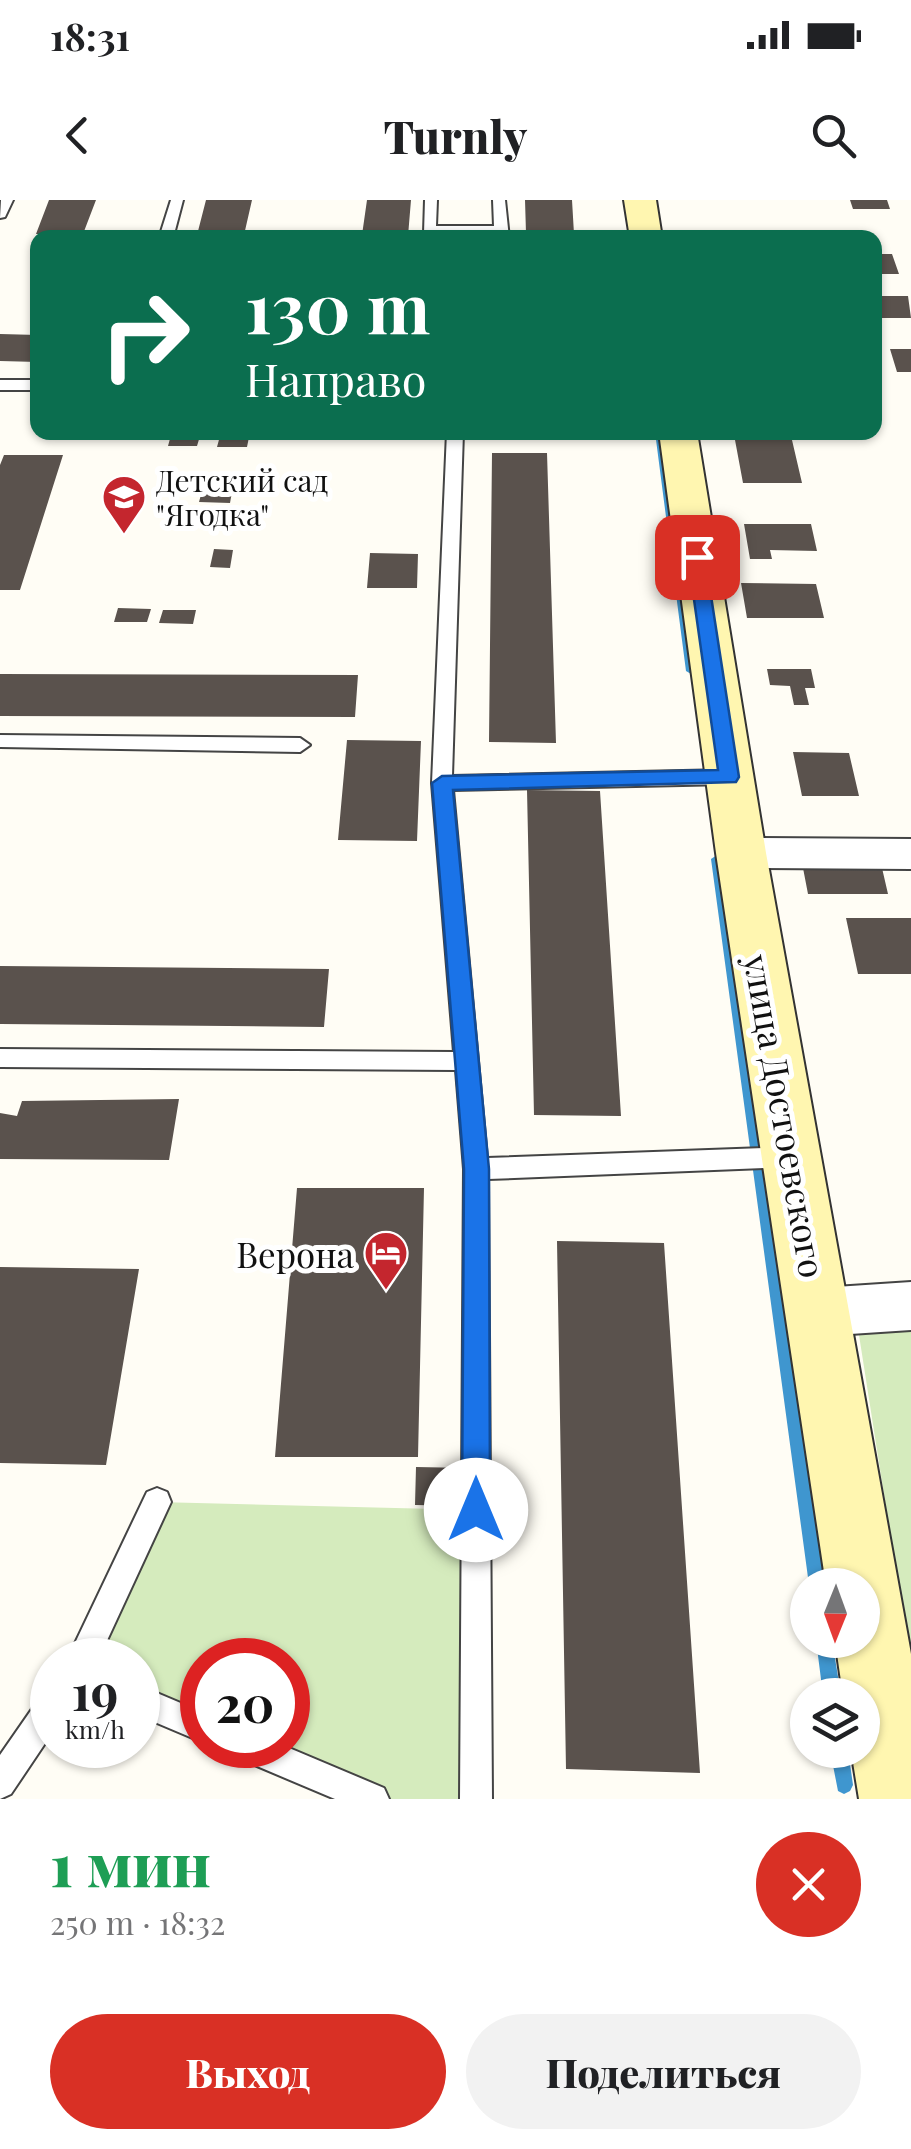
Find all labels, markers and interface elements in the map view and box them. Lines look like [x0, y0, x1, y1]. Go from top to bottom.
text: 18:31 [50, 10, 130, 61]
text: Turnly [384, 105, 527, 165]
icon: back [50, 108, 105, 163]
icon: search [806, 108, 861, 163]
text: 130 m [245, 258, 430, 352]
icon: right [80, 270, 210, 400]
text: Направо [245, 348, 427, 408]
place label: Детский сад "Ягодка" [156, 460, 329, 534]
school or university icon: Детский сад "Ягодка" [101, 474, 147, 535]
pin [655, 515, 740, 600]
icon: arrive [670, 530, 725, 585]
street label: улица Достоевского [734, 950, 838, 1281]
place label: Верона [236, 1230, 355, 1277]
hotel icon: Верона [363, 1230, 409, 1291]
position arrow [424, 1458, 528, 1562]
north arrow [790, 1568, 880, 1658]
map controls [790, 1568, 880, 1768]
speed limit sign: 20 [180, 1638, 310, 1768]
text: 19 [72, 1657, 118, 1724]
button: layers [790, 1678, 880, 1768]
text: km/h [65, 1712, 125, 1745]
text: 1 мин [50, 1822, 211, 1902]
button: close [756, 1832, 861, 1937]
text: 250 m · 18:32 [50, 1900, 225, 1943]
button: Выход [50, 2014, 446, 2129]
button: Поделиться [466, 2014, 861, 2129]

